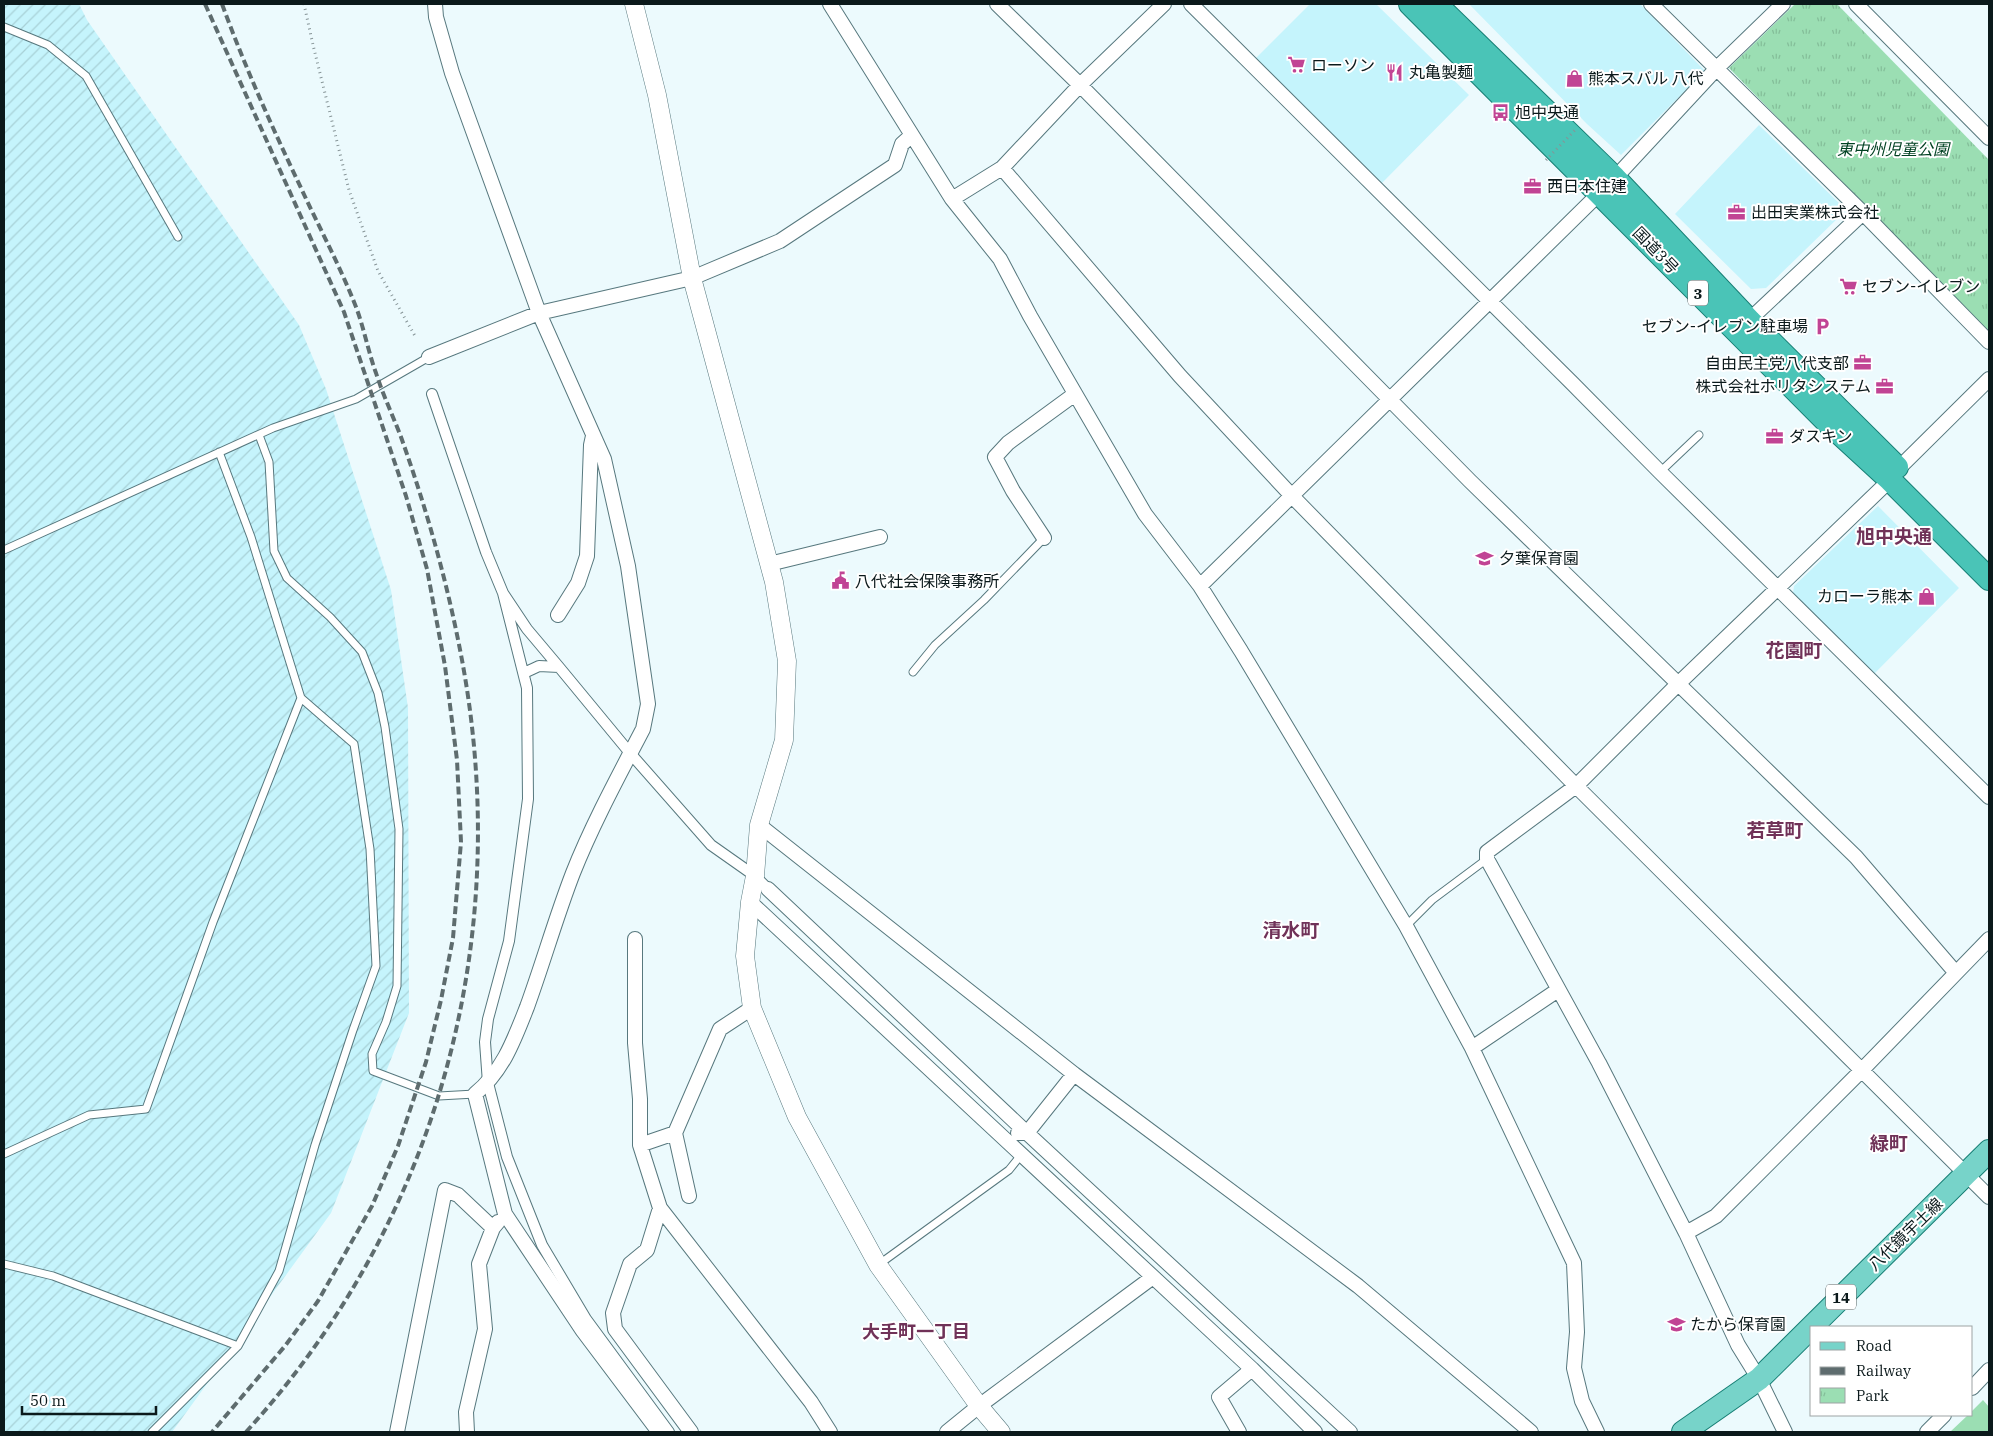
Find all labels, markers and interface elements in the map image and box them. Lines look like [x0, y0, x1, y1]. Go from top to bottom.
supermarket icon: ローソン [1287, 55, 1307, 75]
place label: ローソン [1311, 55, 1375, 75]
restaurant icon: 丸亀製麺 [1385, 62, 1405, 82]
place label: 丸亀製麺 [1409, 62, 1473, 82]
shop icon: 熊本スバル 八代 [1564, 68, 1584, 88]
place label: 熊本スバル 八代 [1588, 68, 1704, 88]
bus stop icon: 旭中央通 [1491, 102, 1511, 122]
place label: 旭中央通 [1515, 102, 1579, 122]
park label: 東中州児童公園 [1837, 139, 1951, 159]
office icon: 西日本住建 [1523, 176, 1543, 196]
place label: 西日本住建 [1547, 176, 1627, 196]
office icon: 出田実業株式会社 [1727, 202, 1747, 222]
place label: 出田実業株式会社 [1751, 202, 1879, 222]
street label: 国道3号 [1629, 222, 1683, 278]
supermarket icon: セブン-イレブン [1838, 276, 1858, 296]
place label: セブン-イレブン [1862, 276, 1980, 296]
road number: 3 [1688, 280, 1708, 306]
place label: セブン-イレブン駐車場 [1642, 316, 1808, 336]
parking icon: セブン-イレブン駐車場 [1812, 316, 1832, 336]
place label: 自由民主党八代支部 [1705, 353, 1849, 373]
office icon: 自由民主党八代支部 [1853, 353, 1873, 373]
place label: 株式会社ホリタシステム [1695, 376, 1871, 396]
office icon: 株式会社ホリタシステム [1875, 376, 1895, 396]
office icon: ダスキン [1765, 426, 1785, 446]
place label: ダスキン [1789, 426, 1853, 446]
district label: 旭中央通 [1856, 524, 1932, 548]
school or university icon: 夕葉保育園 [1475, 548, 1495, 568]
place label: 夕葉保育園 [1499, 548, 1579, 568]
public building icon: 八代社会保険事務所 [831, 571, 851, 591]
place label: 八代社会保険事務所 [855, 571, 999, 591]
place label: カローラ熊本 [1817, 586, 1913, 606]
shop icon: カローラ熊本 [1917, 586, 1937, 606]
district label: 花園町 [1765, 638, 1823, 662]
district label: 若草町 [1746, 818, 1804, 842]
district label: 清水町 [1262, 918, 1320, 942]
district label: 緑町 [1870, 1131, 1908, 1155]
street label: 八代鏡宇土線 [1864, 1193, 1946, 1275]
road number: 14 [1826, 1284, 1856, 1310]
school or university icon: たから保育園 [1666, 1314, 1686, 1334]
place label: たから保育園 [1690, 1314, 1786, 1334]
district label: 大手町一丁目 [862, 1320, 970, 1343]
legend [1810, 1326, 1973, 1416]
text: Road [1856, 1336, 1892, 1355]
text: Railway [1856, 1361, 1911, 1380]
scale bar [22, 1384, 156, 1416]
text: Park [1856, 1386, 1889, 1405]
text: 50 m [30, 1391, 66, 1410]

